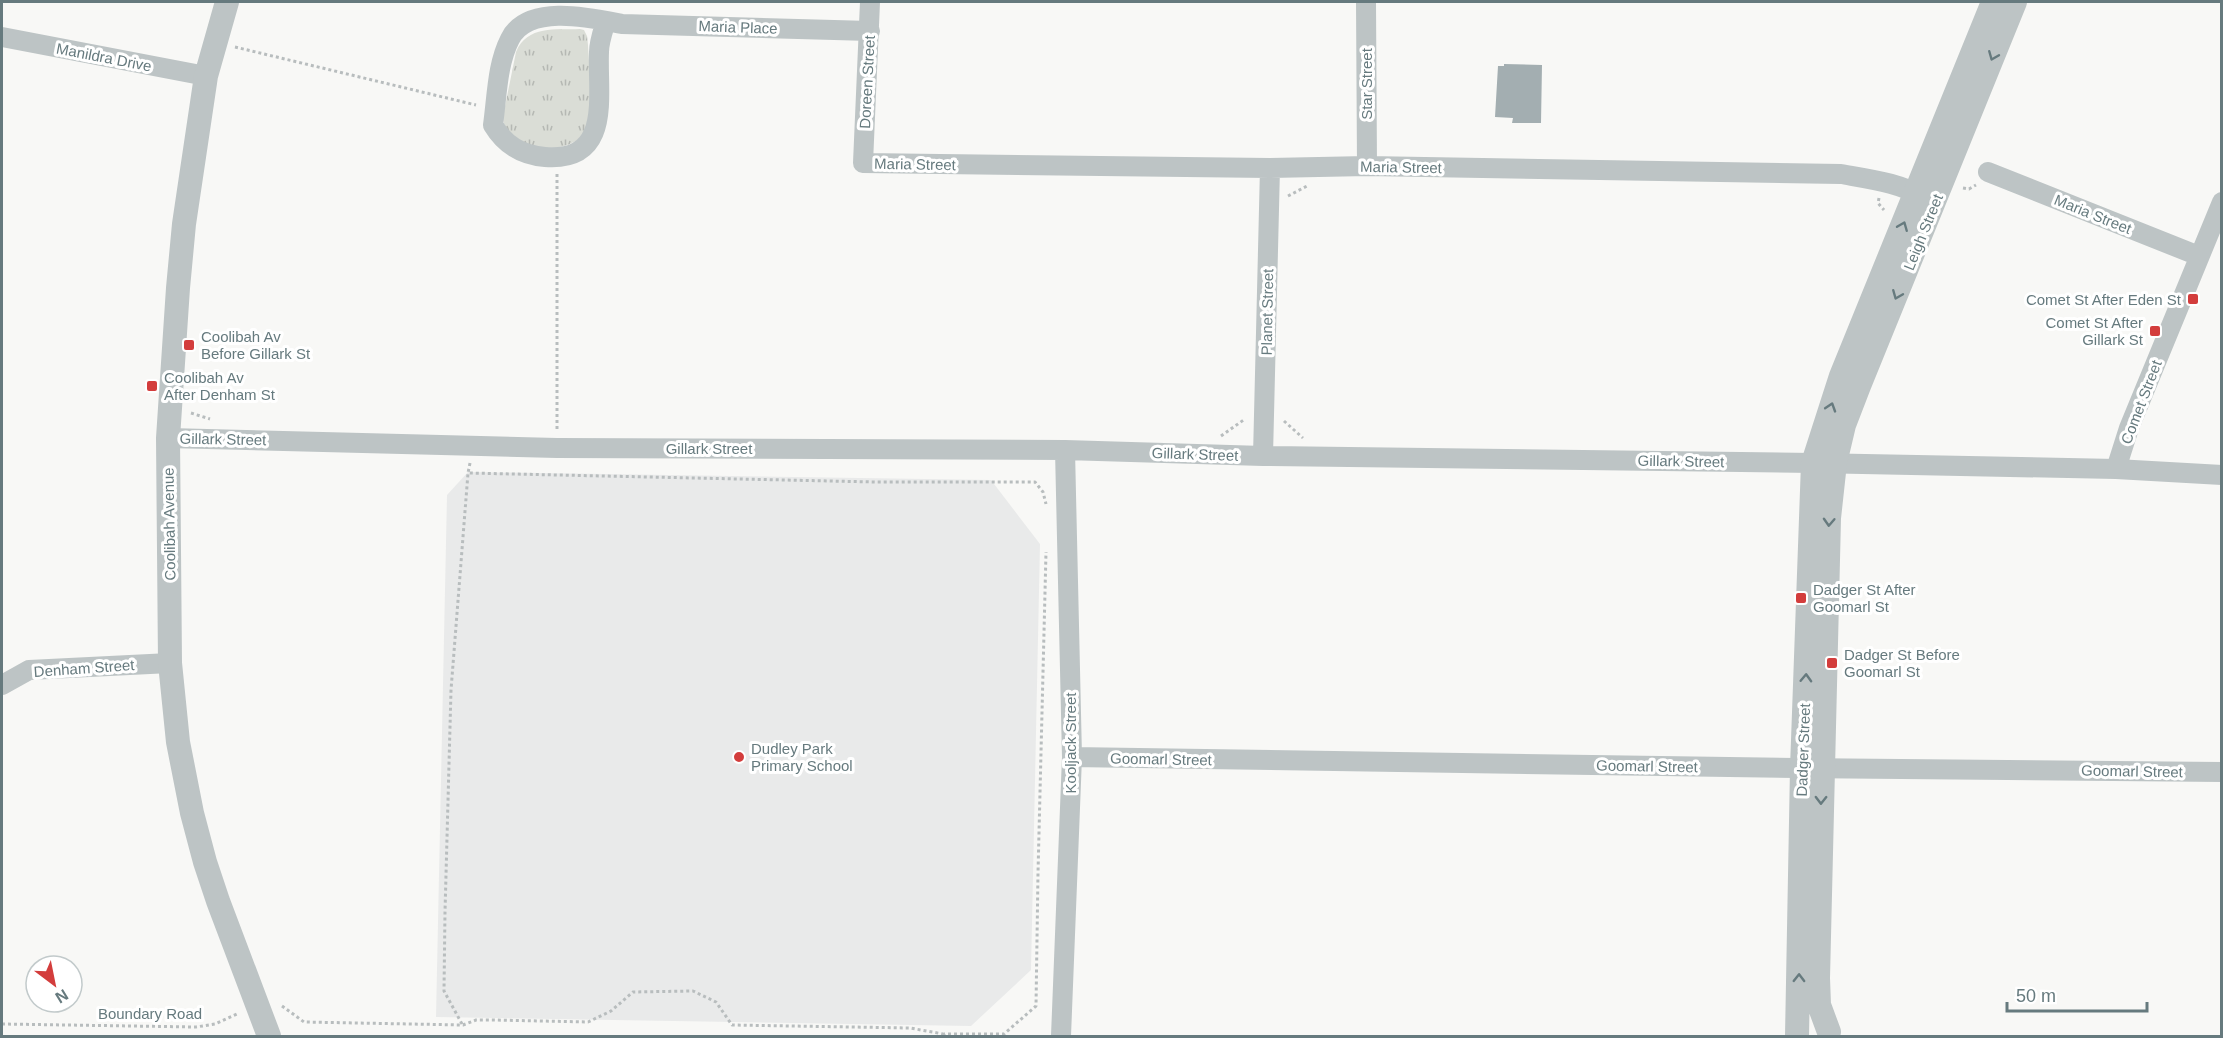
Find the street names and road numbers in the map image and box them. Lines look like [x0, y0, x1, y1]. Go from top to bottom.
street label: Maria Place [698, 17, 778, 37]
street label: Doreen Street [856, 34, 878, 129]
street label: Manildra Drive [55, 39, 153, 75]
street label: Star Street [1358, 47, 1375, 120]
street label: Maria Street [874, 155, 957, 173]
street label: Maria Street [1360, 158, 1443, 176]
street label: Leigh Street [1900, 191, 1946, 273]
street label: Maria Street [2052, 191, 2135, 237]
street label: Planet Street [1258, 268, 1276, 356]
street label: Comet Street [2117, 357, 2165, 446]
street label: Gillark Street [180, 430, 267, 448]
street label: Gillark Street [666, 440, 753, 457]
street label: Gillark Street [1151, 444, 1239, 464]
street label: Gillark Street [1638, 452, 1725, 470]
street label: Coolibah Avenue [160, 467, 178, 581]
street label: Denham Street [33, 656, 136, 680]
street label: Kooljack Street [1062, 692, 1079, 793]
street label: Dadger Street [1793, 702, 1813, 797]
street label: Goomarl Street [1110, 750, 1213, 768]
street label: Goomarl Street [1596, 757, 1699, 775]
street label: Goomarl Street [2081, 762, 2184, 780]
street label: Boundary Road [98, 1005, 202, 1022]

